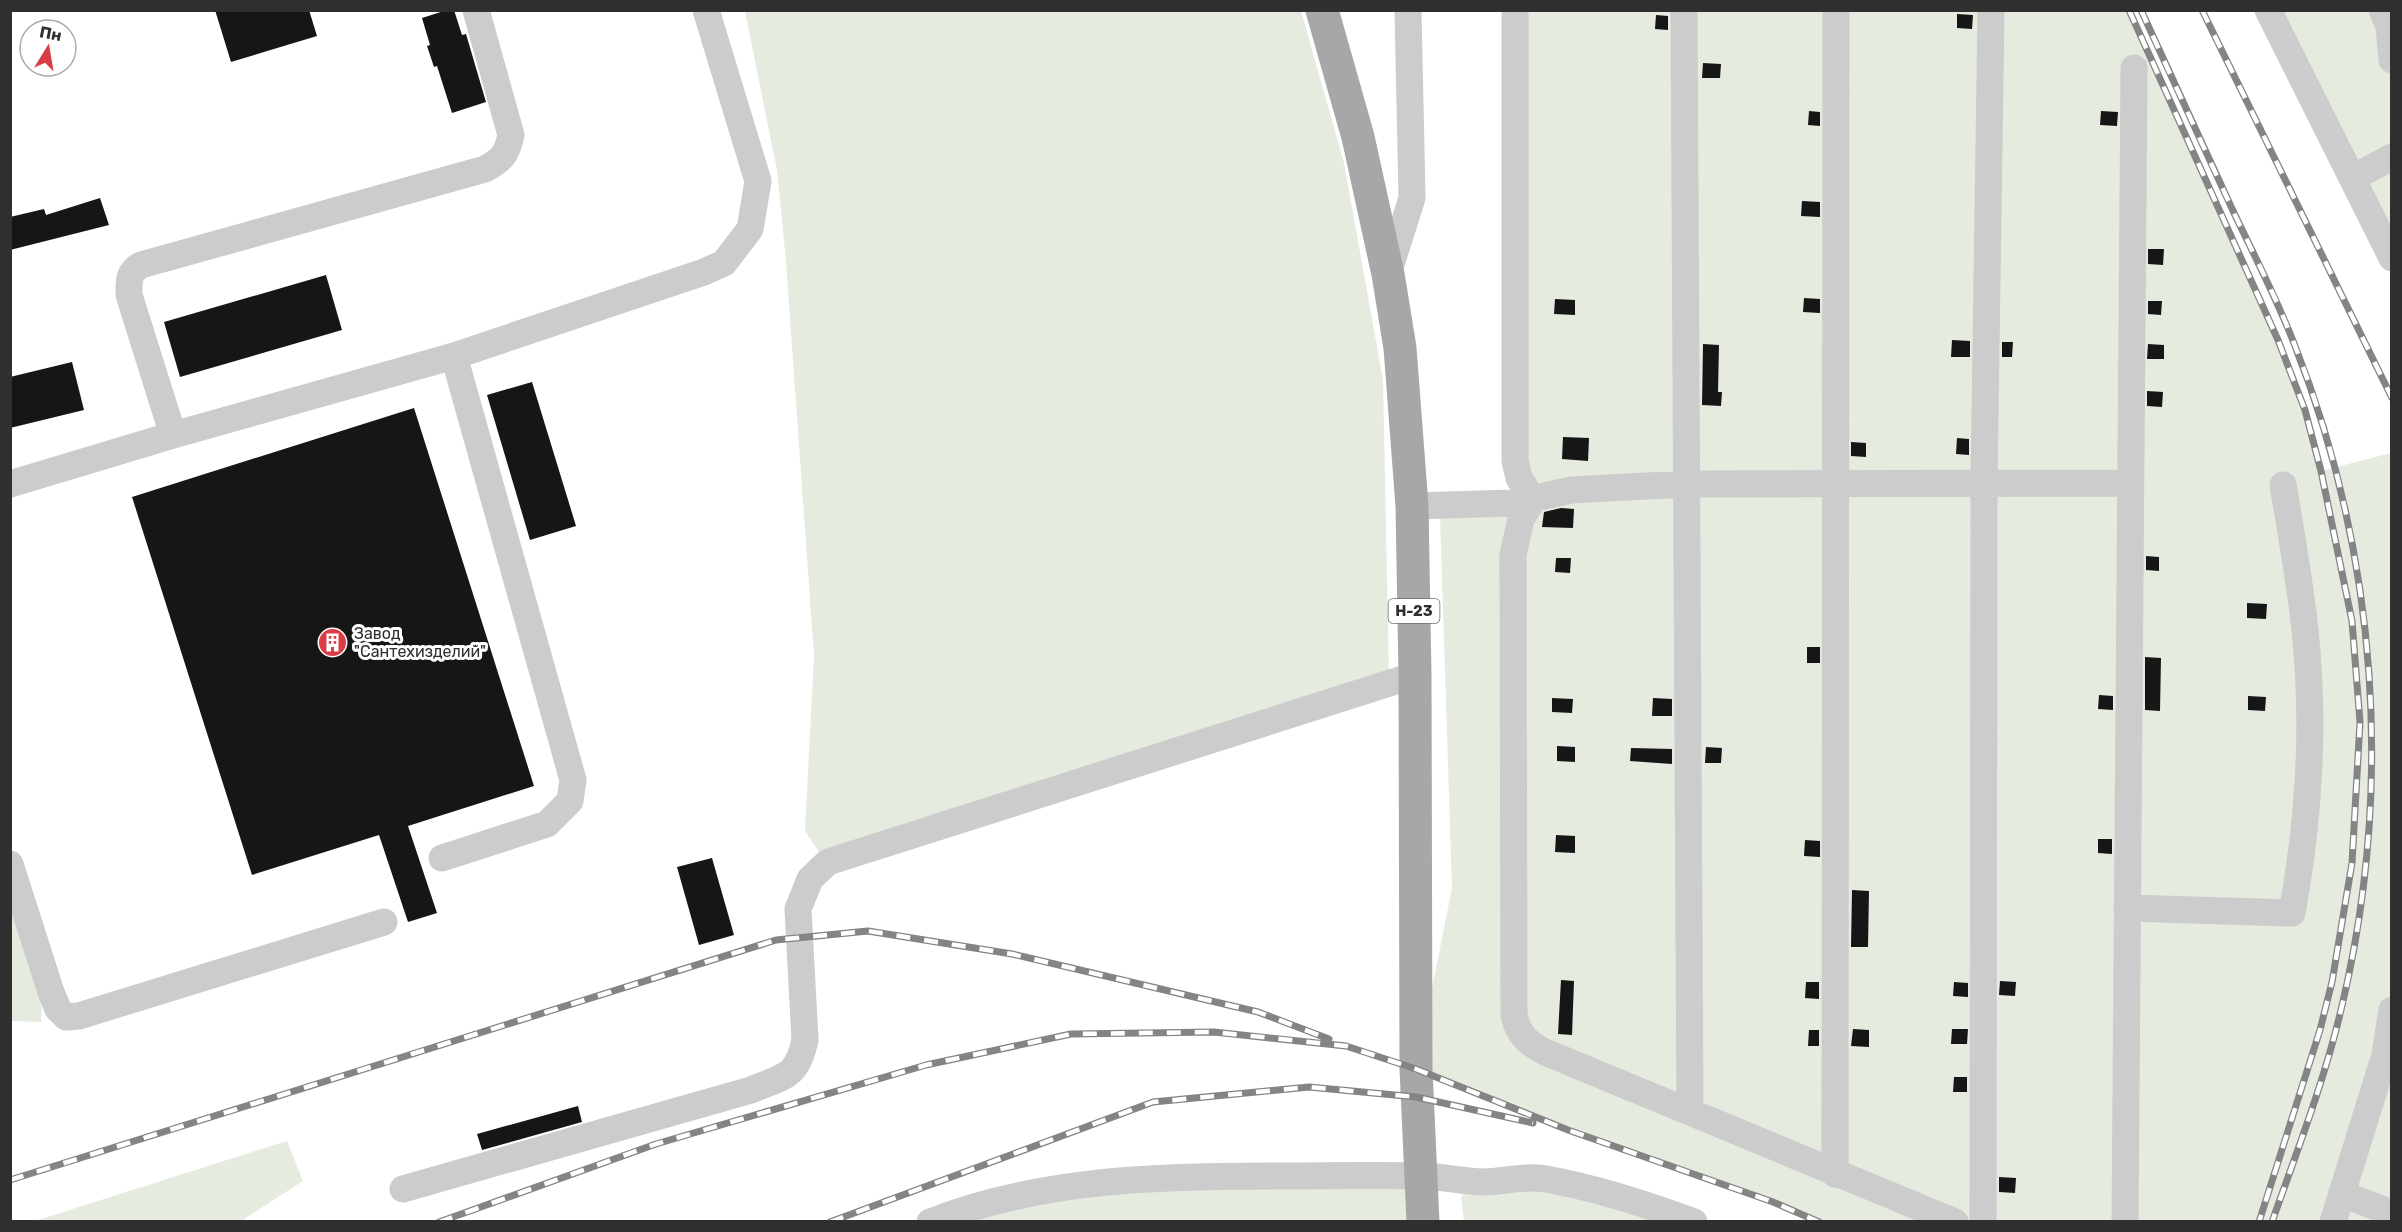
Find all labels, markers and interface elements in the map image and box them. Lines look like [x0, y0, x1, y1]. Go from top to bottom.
north arrow [18, 18, 78, 78]
text: Пн [38, 22, 63, 45]
road number: Н-23 [1388, 599, 1440, 623]
place label: Завод "Сантехизделий" [354, 624, 486, 661]
building icon: Завод "Сантехизделий" [317, 626, 349, 658]

